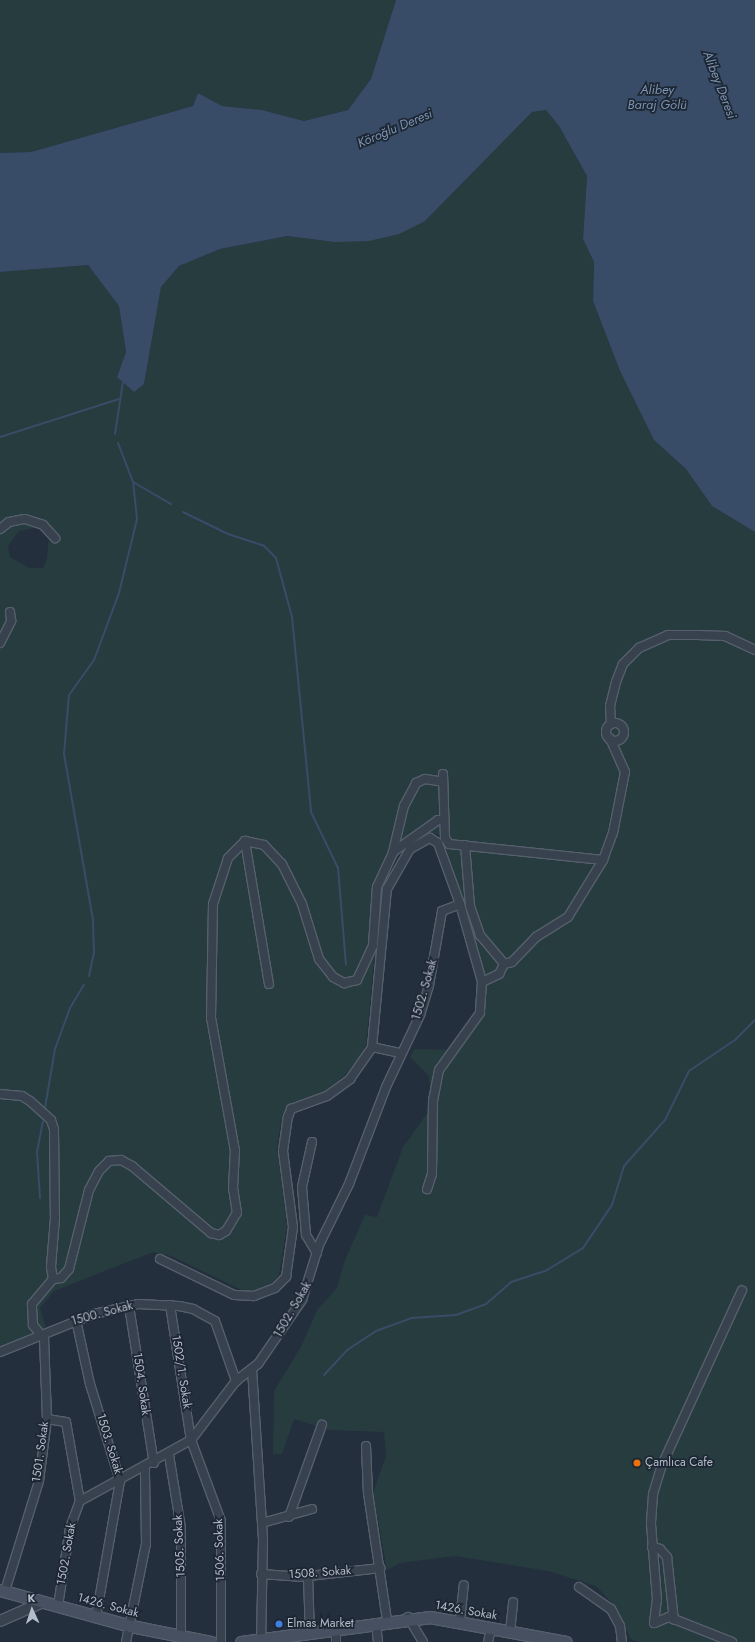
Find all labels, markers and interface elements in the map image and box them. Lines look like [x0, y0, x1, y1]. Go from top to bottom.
water label: Alibey Deresi [699, 49, 739, 121]
water label: Alibey Baraj Gölü [627, 83, 687, 114]
water label: Köroğlu Deresi [355, 106, 435, 152]
street label: 1502. Sokak [409, 958, 441, 1022]
street label: 1502. Sokak [271, 1279, 315, 1341]
street label: 1500. Sokak [70, 1299, 134, 1329]
street label: 1502/1. Sokak [168, 1334, 194, 1410]
street label: 1504. Sokak [129, 1352, 153, 1416]
street label: 1503. Sokak [93, 1412, 125, 1476]
street label: 1501. Sokak [30, 1421, 52, 1483]
place label: Çamlıca Cafe [645, 1456, 713, 1470]
marker: Çamlıca Cafe [632, 1458, 642, 1468]
street label: 1505. Sokak [171, 1514, 189, 1578]
street label: 1506. Sokak [212, 1518, 228, 1582]
street label: 1502. Sokak [54, 1522, 80, 1586]
street label: 1508. Sokak [288, 1564, 352, 1582]
north arrow [12, 1590, 52, 1630]
text: K [27, 1590, 36, 1606]
street label: 1426. Sokak [76, 1591, 140, 1621]
street label: 1426. Sokak [434, 1598, 498, 1624]
place label: Elmas Market [287, 1617, 354, 1631]
marker: Elmas Market [274, 1619, 284, 1629]

